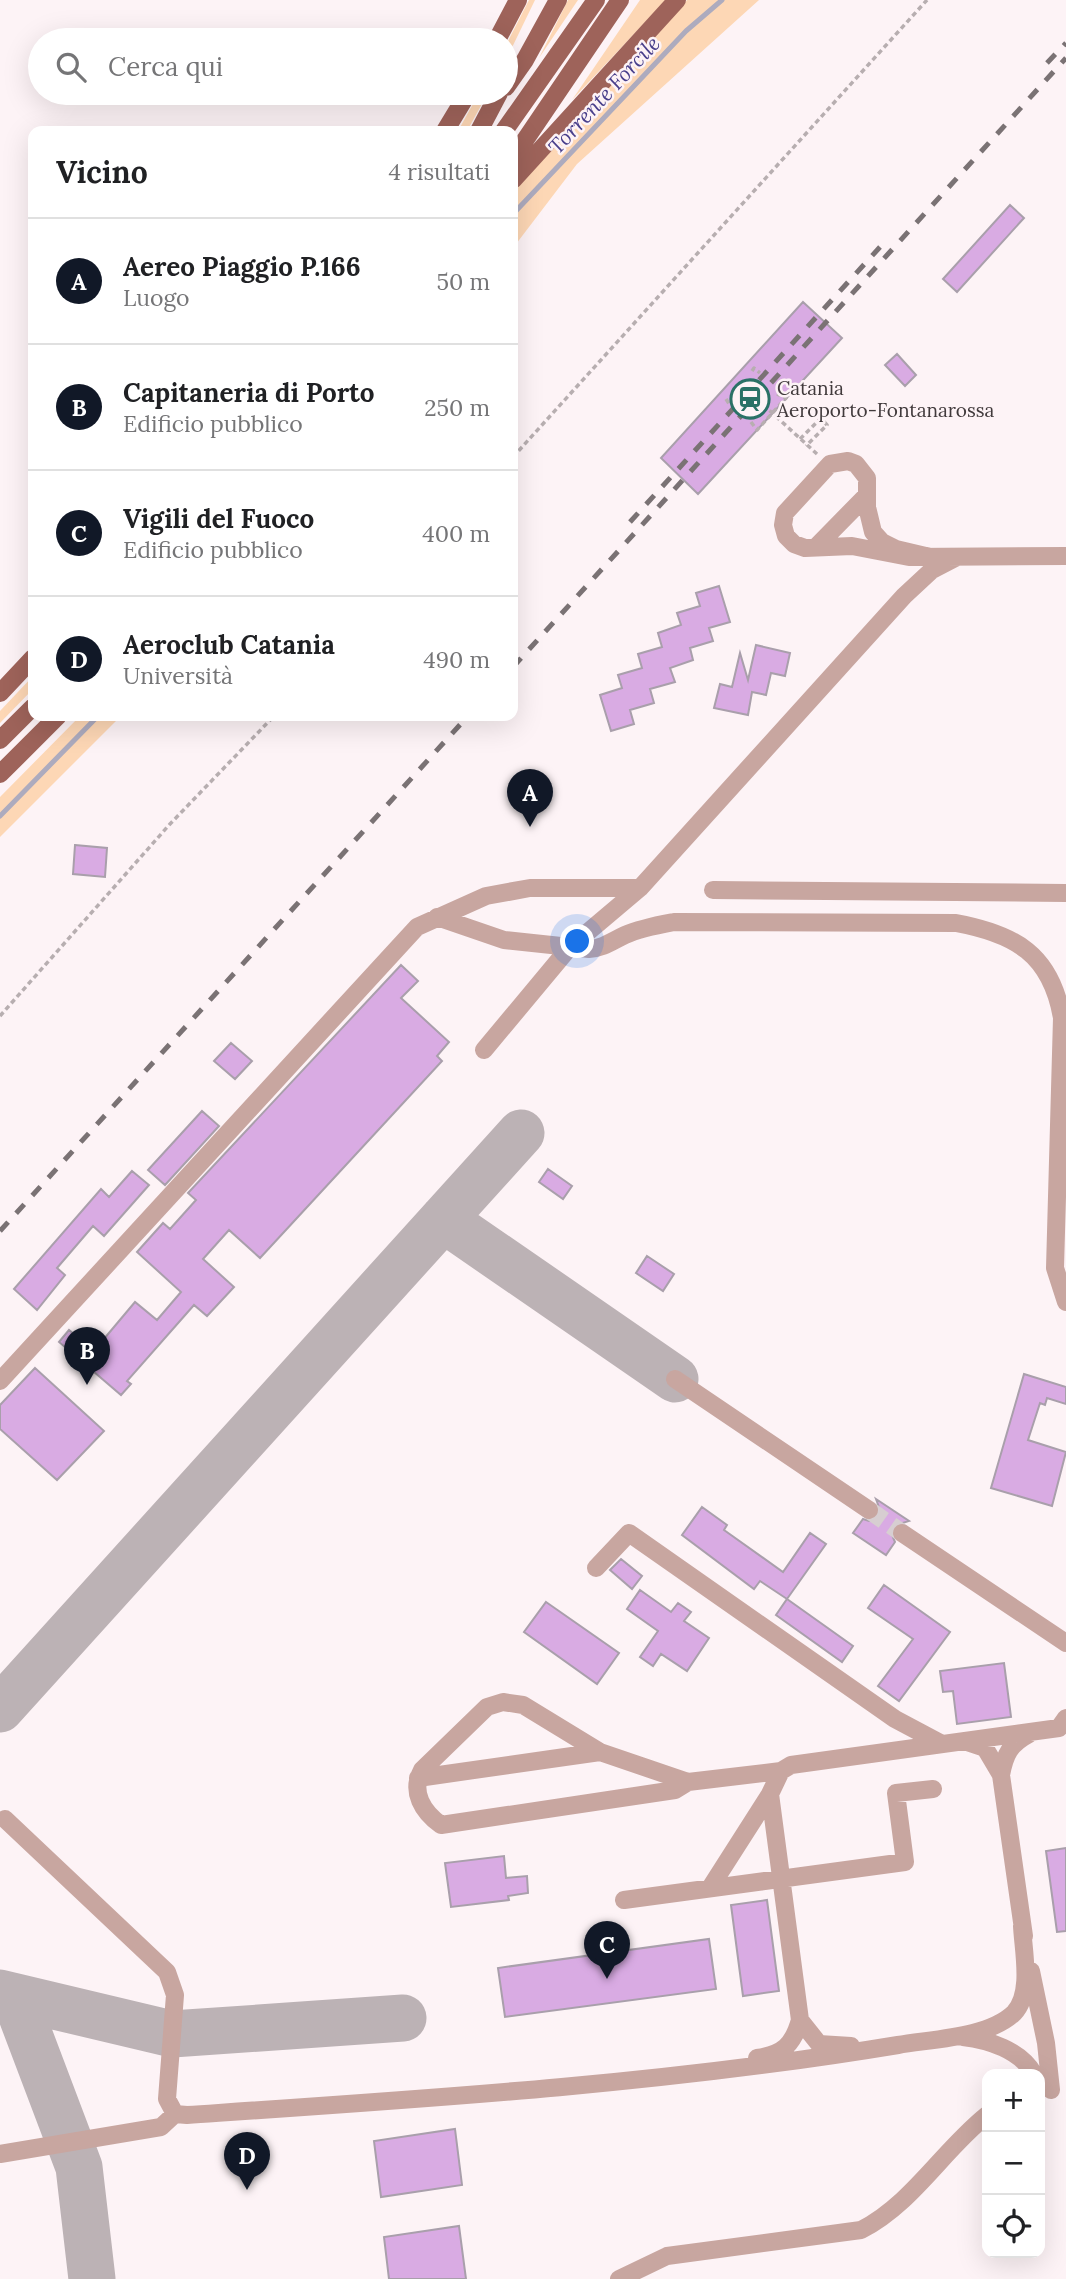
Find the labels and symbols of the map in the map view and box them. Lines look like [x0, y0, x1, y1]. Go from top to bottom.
water label: Torrente Forcile [542, 30, 666, 160]
place label: Catania Aeroporto-Fontanarossa [776, 376, 995, 422]
station icon: Catania Aeroporto-Fontanarossa [729, 378, 771, 420]
pin: A [507, 769, 553, 827]
your location [560, 924, 594, 958]
pin: B [64, 1327, 110, 1385]
pin: C [584, 1921, 630, 1979]
pin: D [224, 2132, 270, 2190]

